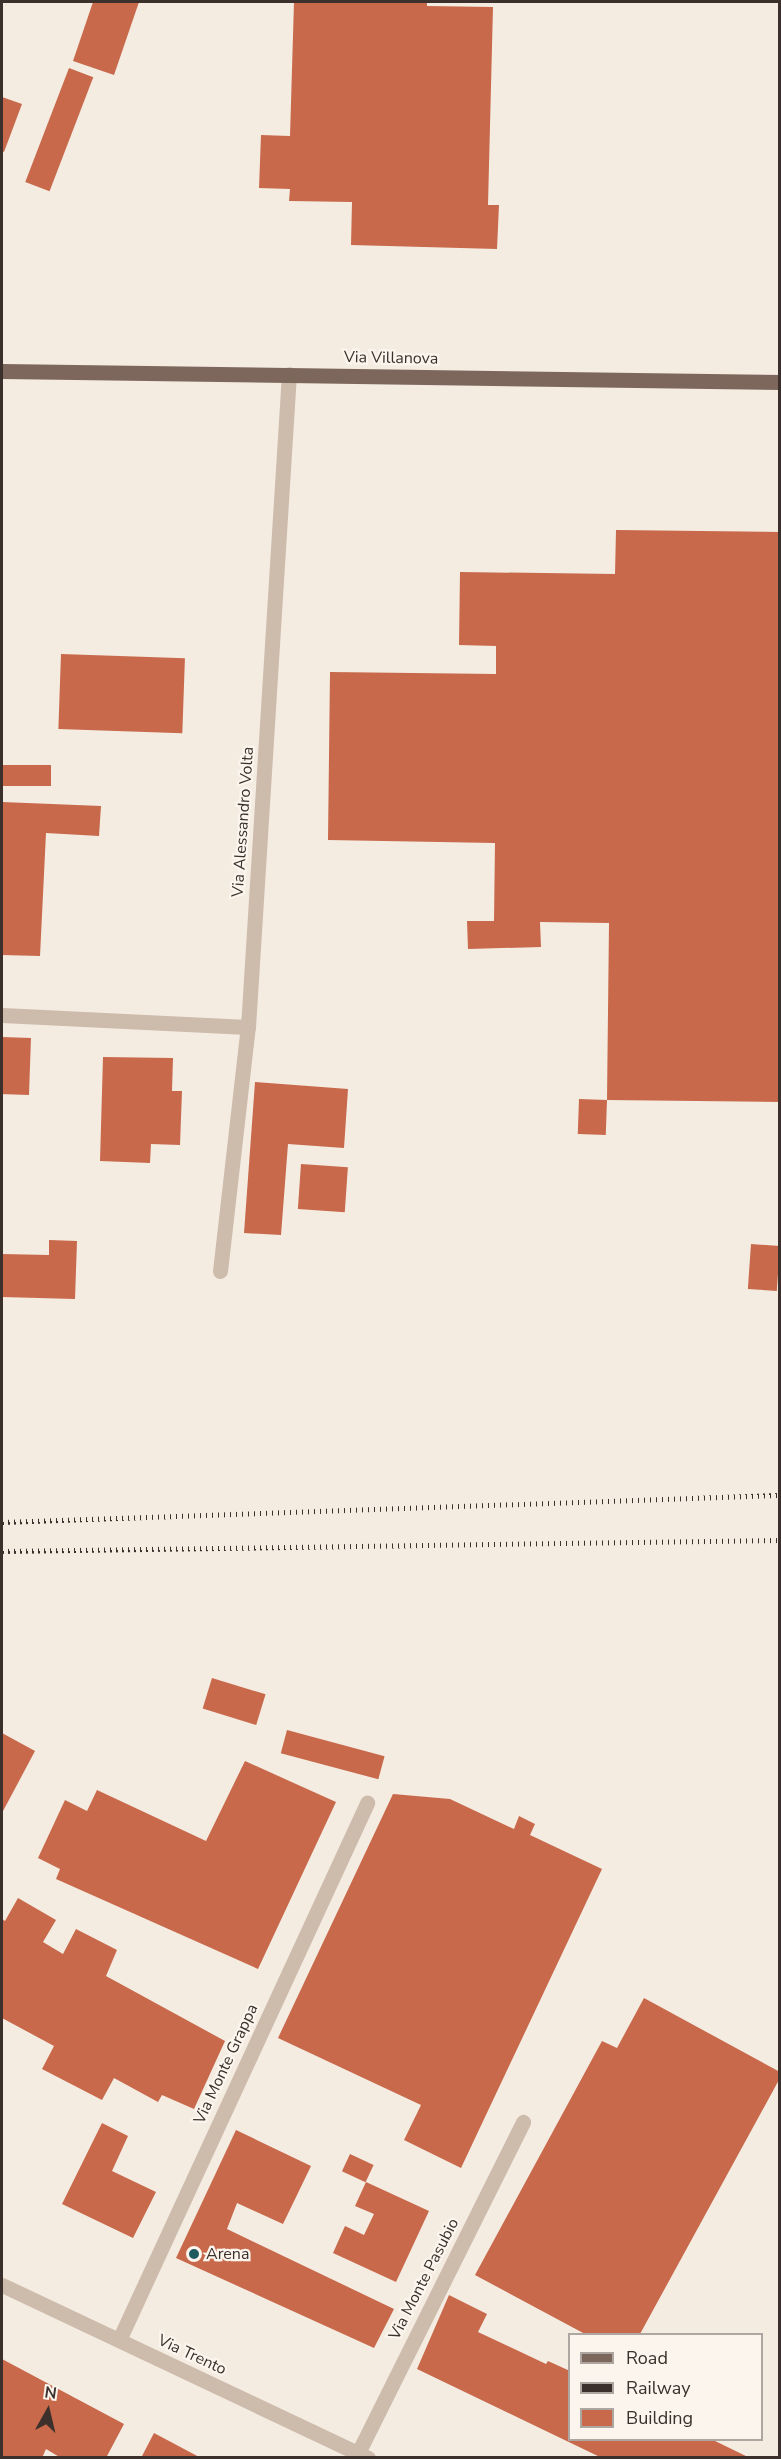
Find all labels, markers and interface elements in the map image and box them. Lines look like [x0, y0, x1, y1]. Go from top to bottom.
street label: Via Villanova [344, 348, 438, 368]
street label: Via Alessandro Volta [228, 746, 258, 898]
street label: Via Monte Grappa [190, 2001, 262, 2127]
street label: Via Monte Pasubio [385, 2215, 463, 2343]
place label: Arena [206, 2244, 249, 2264]
marker: Arena [187, 2247, 201, 2261]
street label: Via Trento [155, 2331, 229, 2379]
legend [568, 2333, 763, 2441]
text: Road [626, 2346, 668, 2370]
text: Railway [626, 2376, 691, 2400]
north arrow [18, 2381, 78, 2441]
text: N [43, 2381, 58, 2405]
text: Building [626, 2406, 693, 2430]

